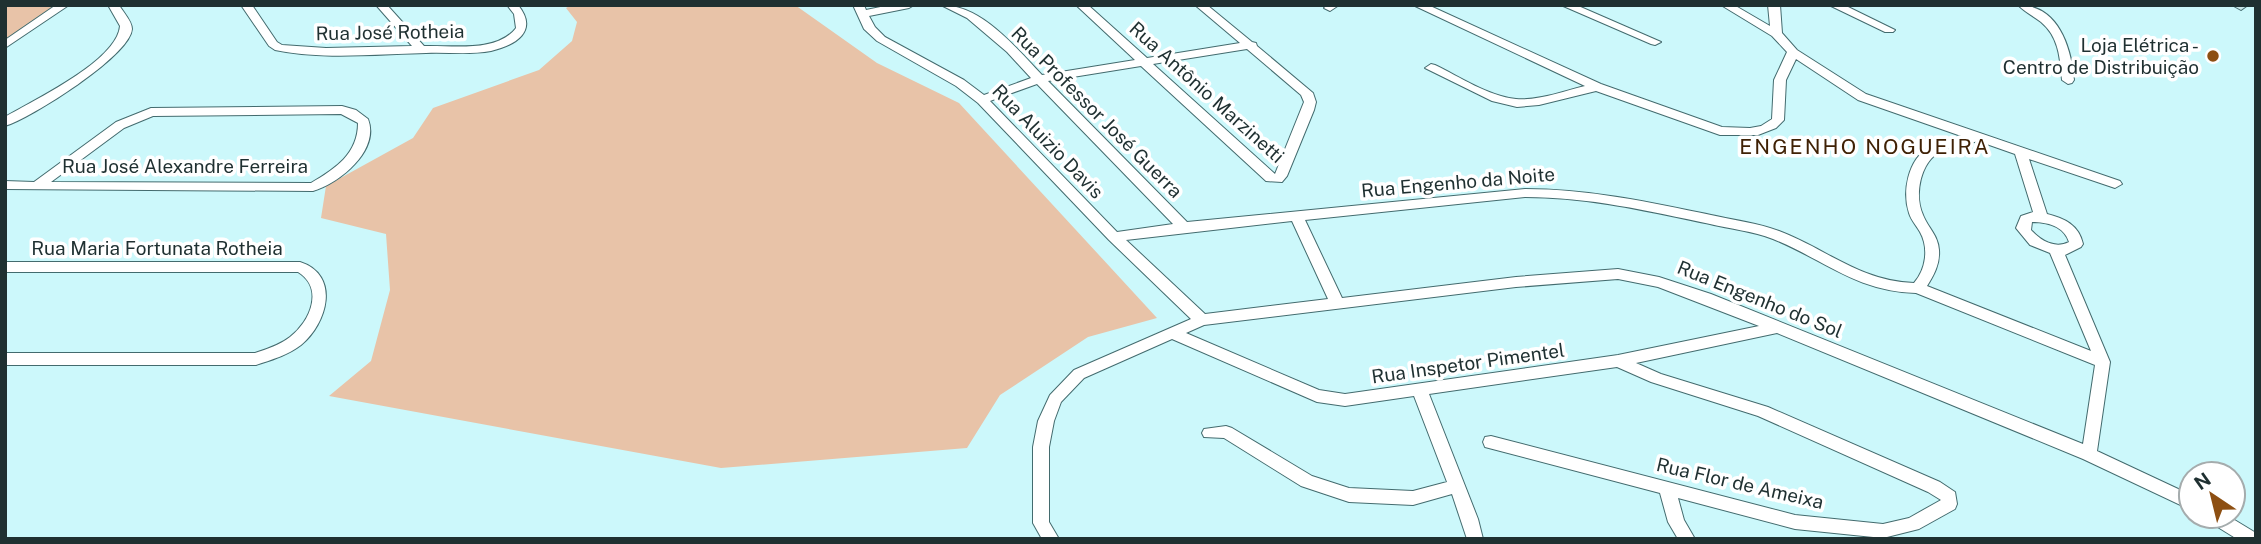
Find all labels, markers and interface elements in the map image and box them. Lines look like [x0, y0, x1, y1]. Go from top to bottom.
street label: Rua Antônio Marzinetti [1125, 17, 1289, 167]
street label: Rua José Rotheia [315, 20, 465, 44]
street label: Rua Professor José Guerra [1007, 22, 1187, 202]
place label: Loja Elétrica - Centro de Distribuição [2003, 34, 2199, 78]
marker: Loja Elétrica - Centro de Distribuição [2205, 48, 2221, 64]
street label: Rua Aluizio Davis [988, 79, 1108, 203]
district label: ENGENHO NOGUEIRA [1739, 134, 1991, 159]
street label: Rua José Alexandre Ferreira [62, 155, 308, 177]
street label: Rua Engenho da Noite [1360, 163, 1556, 201]
street label: Rua Maria Fortunata Rotheia [31, 237, 283, 259]
street label: Rua Engenho do Sol [1674, 256, 1846, 342]
street label: Rua Inspetor Pimentel [1370, 339, 1566, 387]
street label: Rua Flor de Ameixa [1654, 453, 1826, 513]
north arrow [2177, 460, 2247, 530]
text: N [2190, 468, 2215, 494]

